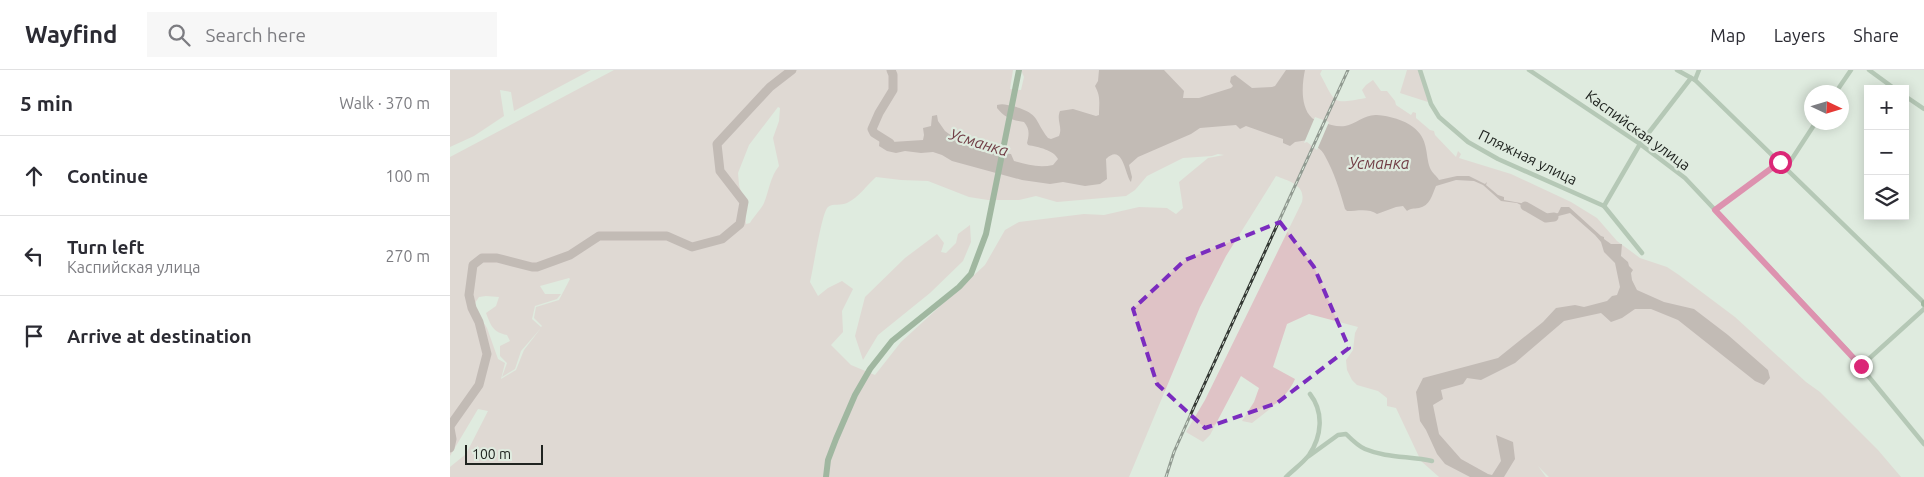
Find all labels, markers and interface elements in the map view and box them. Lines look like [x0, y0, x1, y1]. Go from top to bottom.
search box [147, 12, 497, 57]
text: Wayfind [25, 21, 117, 48]
icon: search [165, 21, 193, 49]
text: Search here [205, 24, 306, 46]
text: Map [1710, 25, 1746, 45]
text: Layers [1774, 25, 1825, 45]
text: Share [1853, 25, 1899, 45]
north arrow [1804, 85, 1849, 130]
map controls [1864, 85, 1909, 220]
button: + [1864, 85, 1909, 130]
street label: Каспийская улица [1582, 86, 1694, 174]
text: 5 min [20, 91, 73, 115]
text: Walk · 370 m [339, 94, 430, 112]
water label: Усманка [946, 124, 1011, 160]
street label: Пляжная улица [1476, 126, 1580, 188]
button: − [1864, 130, 1909, 175]
route start [1769, 151, 1792, 174]
water label: Усманка [1348, 154, 1410, 172]
icon: ahead [20, 162, 48, 190]
text: Continue [67, 165, 148, 187]
text: 100 m [385, 167, 430, 185]
button: layers [1864, 175, 1909, 220]
text: Turn left [67, 236, 145, 258]
icon: left [20, 242, 48, 270]
text: 270 m [385, 247, 430, 265]
text: Каспийская улица [67, 258, 200, 276]
icon: arrive [20, 322, 48, 350]
text: Arrive at destination [67, 325, 252, 347]
route end [1850, 355, 1873, 378]
scale bar [465, 442, 542, 465]
text: 100 m [472, 446, 511, 462]

